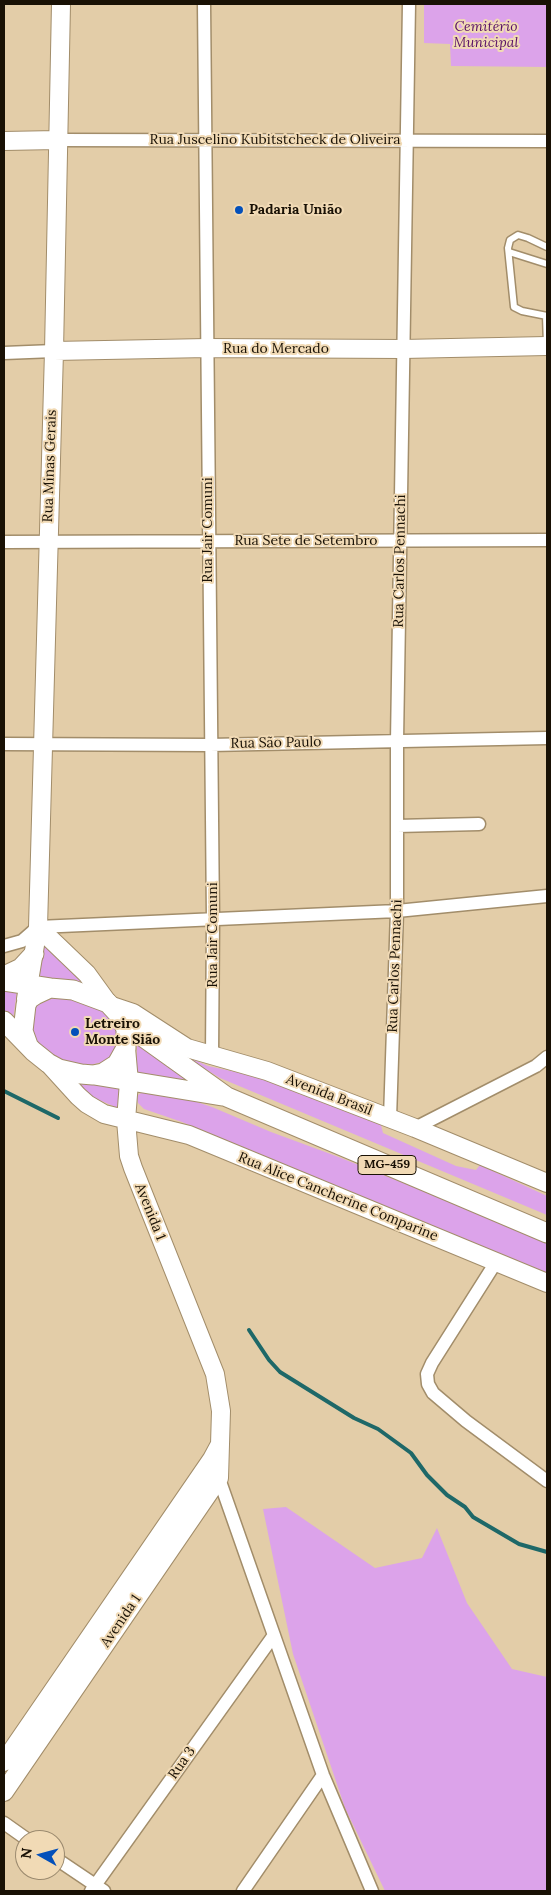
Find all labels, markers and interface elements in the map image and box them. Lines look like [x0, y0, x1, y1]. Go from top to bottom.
park label: Cemitério Municipal [454, 19, 518, 52]
street label: Rua Juscelino Kubitstcheck de Oliveira [150, 132, 400, 148]
place label: Padaria União [249, 202, 342, 218]
marker: Padaria União [233, 204, 245, 216]
street label: Rua do Mercado [223, 341, 329, 357]
street label: Rua Minas Gerais [40, 409, 60, 523]
street label: Rua Jair Comuni [200, 477, 216, 583]
street label: Rua Carlos Pennachi [390, 494, 410, 628]
street label: Rua Sete de Setembro [234, 533, 378, 549]
street label: Rua São Paulo [230, 734, 322, 752]
street label: Rua Jair Comuni [205, 882, 221, 988]
street label: Rua Carlos Pennachi [384, 899, 406, 1033]
place label: Letreiro Monte Sião [85, 1016, 160, 1048]
marker: Letreiro Monte Sião [69, 1026, 81, 1038]
street label: Avenida Brasil [284, 1071, 374, 1119]
street label: Rua Alice Cancherine Comparine [236, 1149, 440, 1245]
road number: MG-459 [358, 1156, 416, 1174]
street label: Avenida 1 [131, 1181, 169, 1243]
street label: Avenida 1 [97, 1591, 145, 1651]
street label: Rua 3 [165, 1743, 199, 1783]
north arrow [15, 1830, 65, 1880]
text: N [17, 1847, 36, 1860]

